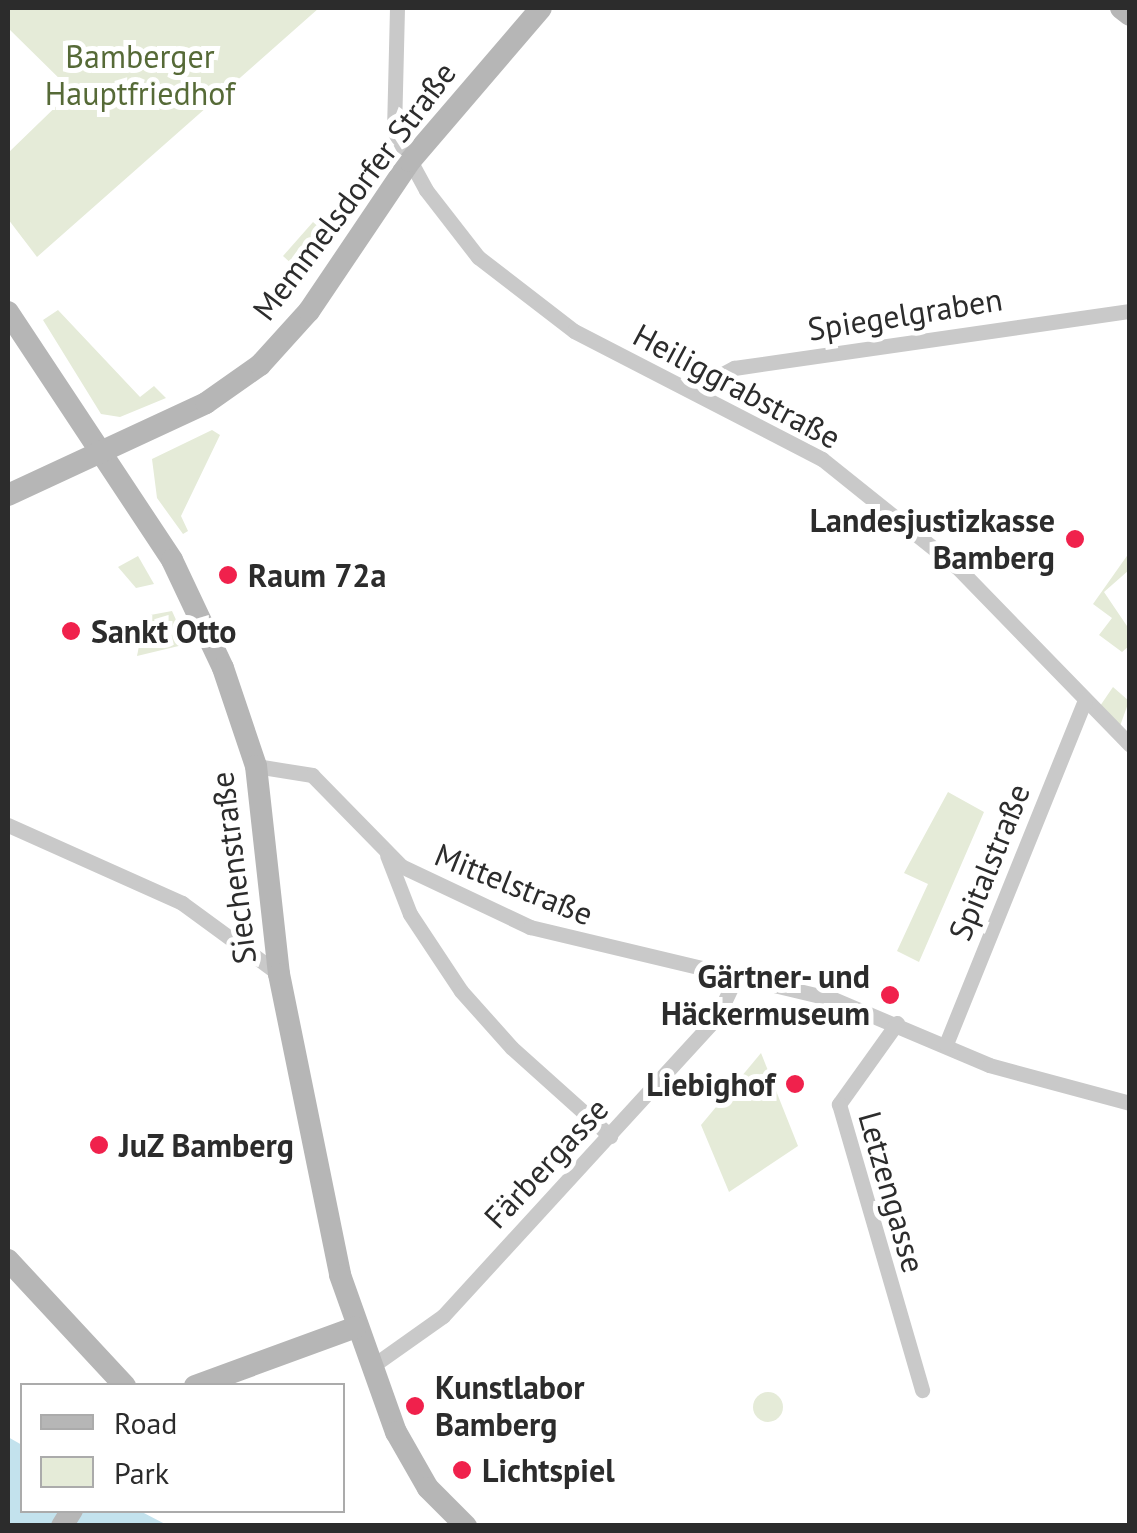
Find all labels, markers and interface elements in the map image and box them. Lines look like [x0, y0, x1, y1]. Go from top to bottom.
park label: Bamberger Hauptfriedhof [45, 38, 235, 113]
street label: Memmelsdorfer Straße [244, 54, 464, 328]
street label: Spiegelgraben [805, 280, 1005, 348]
street label: Heiliggrabstraße [627, 315, 847, 457]
place label: Landesjustizkasse Bamberg [810, 502, 1055, 577]
marker: Landesjustizkasse Bamberg [1064, 528, 1086, 550]
place label: Raum 72a [248, 556, 386, 594]
marker: Raum 72a [217, 564, 239, 586]
place label: Sankt Otto [91, 612, 237, 650]
marker: Sankt Otto [60, 620, 82, 642]
street label: Siechenstraße [202, 770, 264, 966]
street label: Spitalstraße [940, 778, 1038, 946]
street label: Mittelstraße [429, 835, 599, 933]
place label: Gärtner- und Häckermuseum [661, 958, 870, 1033]
marker: Gärtner- und Häckermuseum [879, 984, 901, 1006]
place label: Liebighof [646, 1065, 775, 1103]
marker: Liebighof [784, 1073, 806, 1095]
street label: Färbergasse [476, 1090, 616, 1236]
street label: Letzengasse [851, 1107, 933, 1277]
place label: JuZ Bamberg [119, 1126, 295, 1164]
marker: JuZ Bamberg [88, 1134, 110, 1156]
place label: Kunstlabor Bamberg [435, 1369, 584, 1444]
legend [20, 1383, 345, 1513]
marker: Kunstlabor Bamberg [404, 1395, 426, 1417]
text: Road [114, 1403, 178, 1442]
place label: Lichtspiel [482, 1451, 615, 1489]
text: Park [114, 1453, 169, 1492]
marker: Lichtspiel [451, 1459, 473, 1481]

